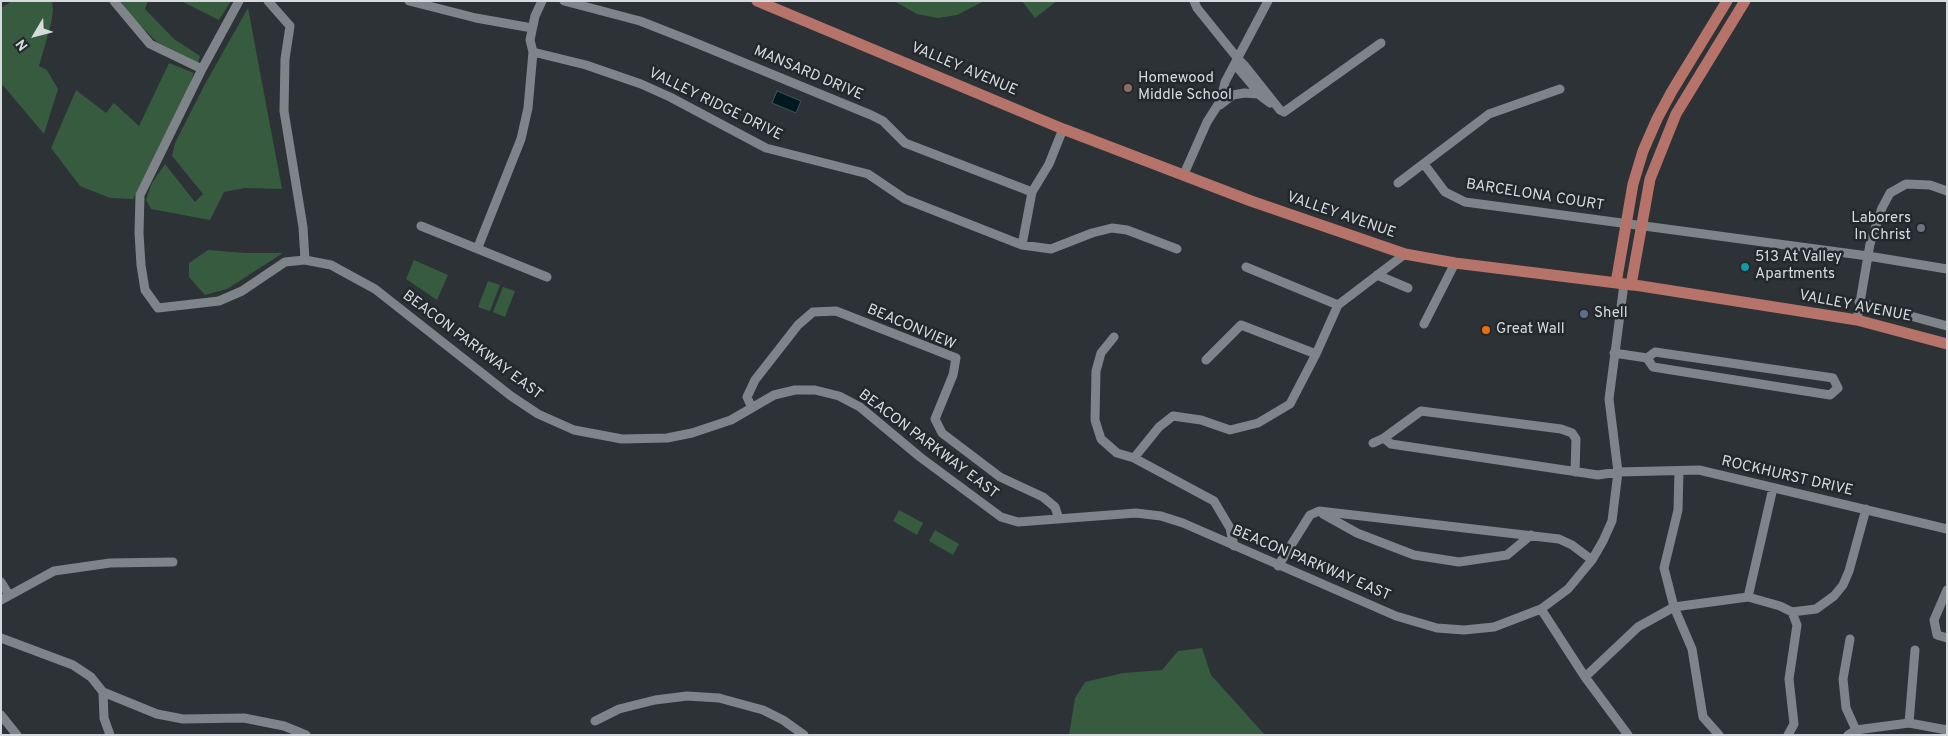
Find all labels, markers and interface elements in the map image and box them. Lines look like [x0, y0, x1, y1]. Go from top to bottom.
north arrow [10, 10, 60, 60]
text: N [13, 35, 32, 53]
street label: VALLEY AVENUE [908, 39, 1020, 101]
street label: MANSARD DRIVE [751, 43, 865, 105]
street label: VALLEY RIDGE DRIVE [645, 65, 785, 145]
place label: Homewood Middle School [1138, 70, 1232, 105]
marker: Homewood Middle School [1122, 82, 1134, 94]
street label: BARCELONA COURT [1464, 176, 1606, 216]
street label: VALLEY AVENUE [1284, 189, 1398, 243]
place label: Laborers In Christ [1851, 210, 1911, 245]
marker: Laborers In Christ [1915, 222, 1927, 234]
place label: 513 At Valley Apartments [1755, 249, 1842, 284]
marker: 513 At Valley Apartments [1739, 261, 1751, 273]
street label: BEACON PARKWAY EAST [398, 287, 546, 405]
street label: VALLEY AVENUE [1797, 287, 1913, 327]
street label: BEACONVIEW [864, 301, 958, 355]
place label: Shell [1594, 305, 1628, 323]
marker: Shell [1578, 308, 1590, 320]
place label: Great Wall [1496, 321, 1565, 339]
marker: Great Wall [1480, 324, 1492, 336]
street label: BEACON PARKWAY EAST [854, 386, 1002, 504]
street label: ROCKHURST DRIVE [1719, 453, 1855, 501]
street label: BEACON PARKWAY EAST [1229, 522, 1393, 606]

